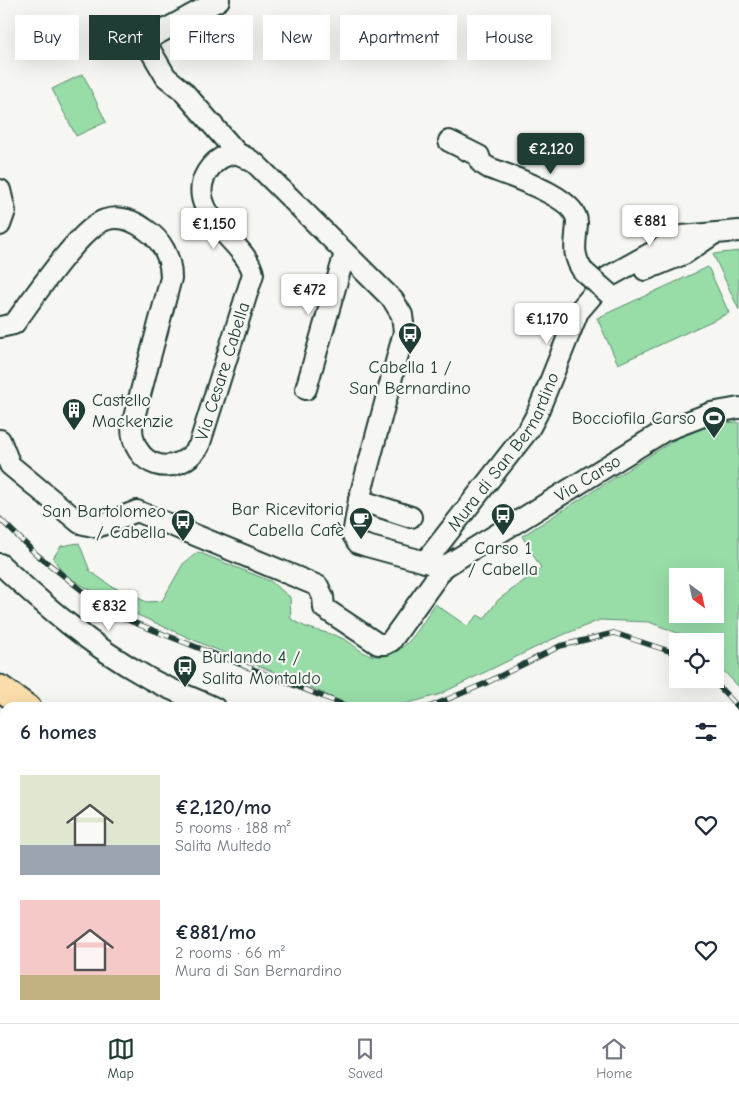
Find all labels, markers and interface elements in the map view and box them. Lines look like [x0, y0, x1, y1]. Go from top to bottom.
chip: Buy [15, 15, 79, 60]
chip: Rent [89, 15, 160, 60]
chip: Filters [170, 15, 253, 60]
chip: New [263, 15, 330, 60]
chip: Apartment [340, 15, 457, 60]
chip: House [467, 15, 551, 60]
pin: €2,120 [510, 132, 592, 175]
text: €2,120 [528, 140, 574, 158]
pin: €881 [620, 204, 680, 247]
pin: €1,150 [173, 208, 255, 250]
text: €881 [633, 212, 667, 230]
text: €1,150 [192, 215, 236, 233]
pin: €472 [279, 274, 339, 316]
text: €472 [292, 281, 326, 299]
street label: Via Cesare Cabella [191, 299, 254, 443]
pin: €1,170 [506, 302, 588, 345]
text: €1,170 [525, 310, 569, 328]
bus stop icon: Cabella 1 / San Bernardino [397, 321, 423, 355]
place label: Cabella 1 / San Bernardino [349, 357, 471, 399]
street label: Mura di San Bernardino [443, 369, 563, 535]
place label: Castello Mackenzie [92, 390, 173, 432]
building icon: Castello Mackenzie [61, 397, 87, 431]
sports icon: Bocciofila Carso [701, 405, 727, 439]
place label: Bocciofila Carso [572, 408, 696, 429]
street label: Via Carso [551, 450, 625, 506]
place label: Bar Ricevitoria Cabella Cafè [232, 499, 344, 541]
place label: San Bartolomeo / Cabella [42, 501, 166, 543]
bus stop icon: Carso 1 / Cabella [490, 502, 516, 536]
cafe icon: Bar Ricevitoria Cabella Cafè [348, 506, 374, 540]
bus stop icon: San Bartolomeo / Cabella [170, 508, 196, 542]
place label: Carso 1 / Cabella [468, 538, 538, 580]
north arrow [669, 568, 724, 622]
map controls [669, 568, 724, 688]
pin: €832 [79, 590, 139, 632]
text: €832 [91, 597, 127, 615]
button: locate [669, 633, 724, 688]
place label: Burlando 4 / Salita Montaldo [202, 647, 321, 689]
bus stop icon: Burlando 4 / Salita Montaldo [172, 654, 198, 688]
icon: filters [692, 718, 720, 746]
text: 6 homes [20, 720, 96, 744]
icon: home [60, 795, 120, 855]
text: €2,120/mo [175, 795, 271, 819]
icon: heart [692, 811, 720, 839]
text: 5 rooms · 188 m² [175, 819, 291, 837]
text: Salita Multedo [175, 837, 271, 855]
icon: home [60, 920, 120, 980]
text: €881/mo [175, 920, 256, 944]
icon: heart [692, 936, 720, 964]
text: 2 rooms · 66 m² [175, 944, 285, 962]
text: Mura di San Bernardino [175, 962, 342, 980]
tab: Map [107, 1035, 135, 1082]
tab: Saved [348, 1035, 383, 1082]
tab: Home [596, 1035, 632, 1082]

